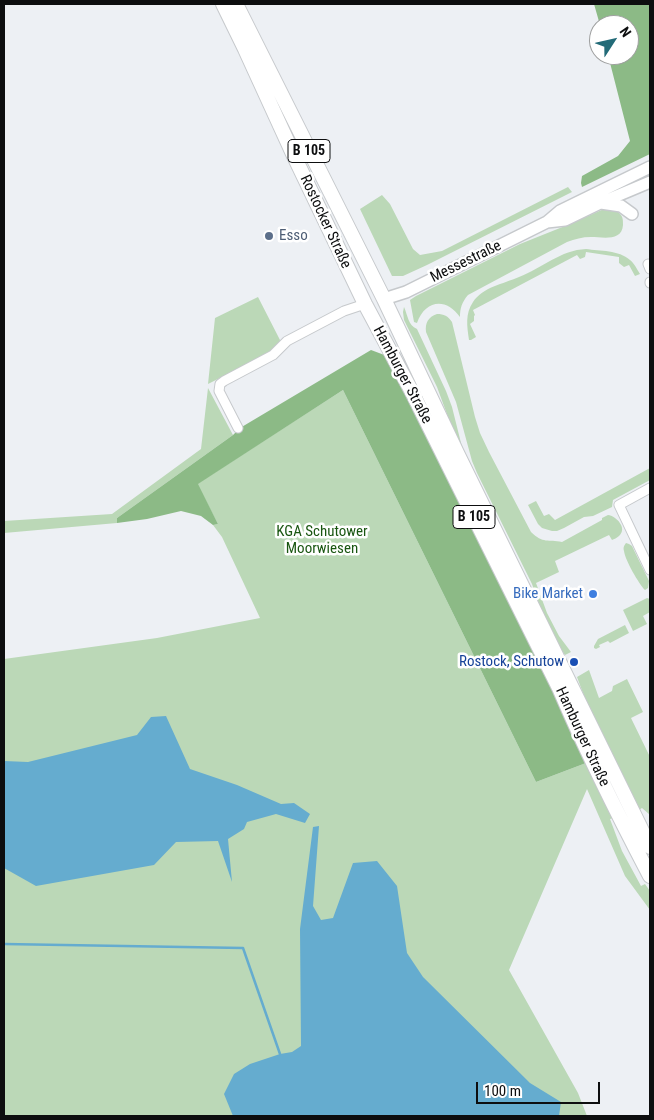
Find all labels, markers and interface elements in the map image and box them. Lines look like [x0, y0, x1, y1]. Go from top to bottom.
north arrow [589, 15, 639, 65]
text: N [616, 24, 634, 40]
road number: B 105 [288, 140, 330, 162]
street label: Rostocker Straße [295, 172, 355, 272]
place label: Esso [279, 227, 308, 245]
marker: Esso [263, 230, 275, 242]
street label: Messestraße [428, 237, 504, 287]
street label: Hamburger Straße [369, 323, 435, 427]
road number: B 105 [453, 506, 495, 528]
park label: KGA Schutower Moorwiesen [276, 523, 368, 558]
place label: Bike Market [513, 585, 583, 603]
marker: Bike Market [587, 588, 599, 600]
place label: Rostock, Schutow [459, 653, 564, 671]
marker: Rostock, Schutow [568, 656, 580, 668]
street label: Hamburger Straße [551, 684, 613, 790]
scale bar [479, 1072, 603, 1104]
text: 100 m [484, 1082, 521, 1100]

